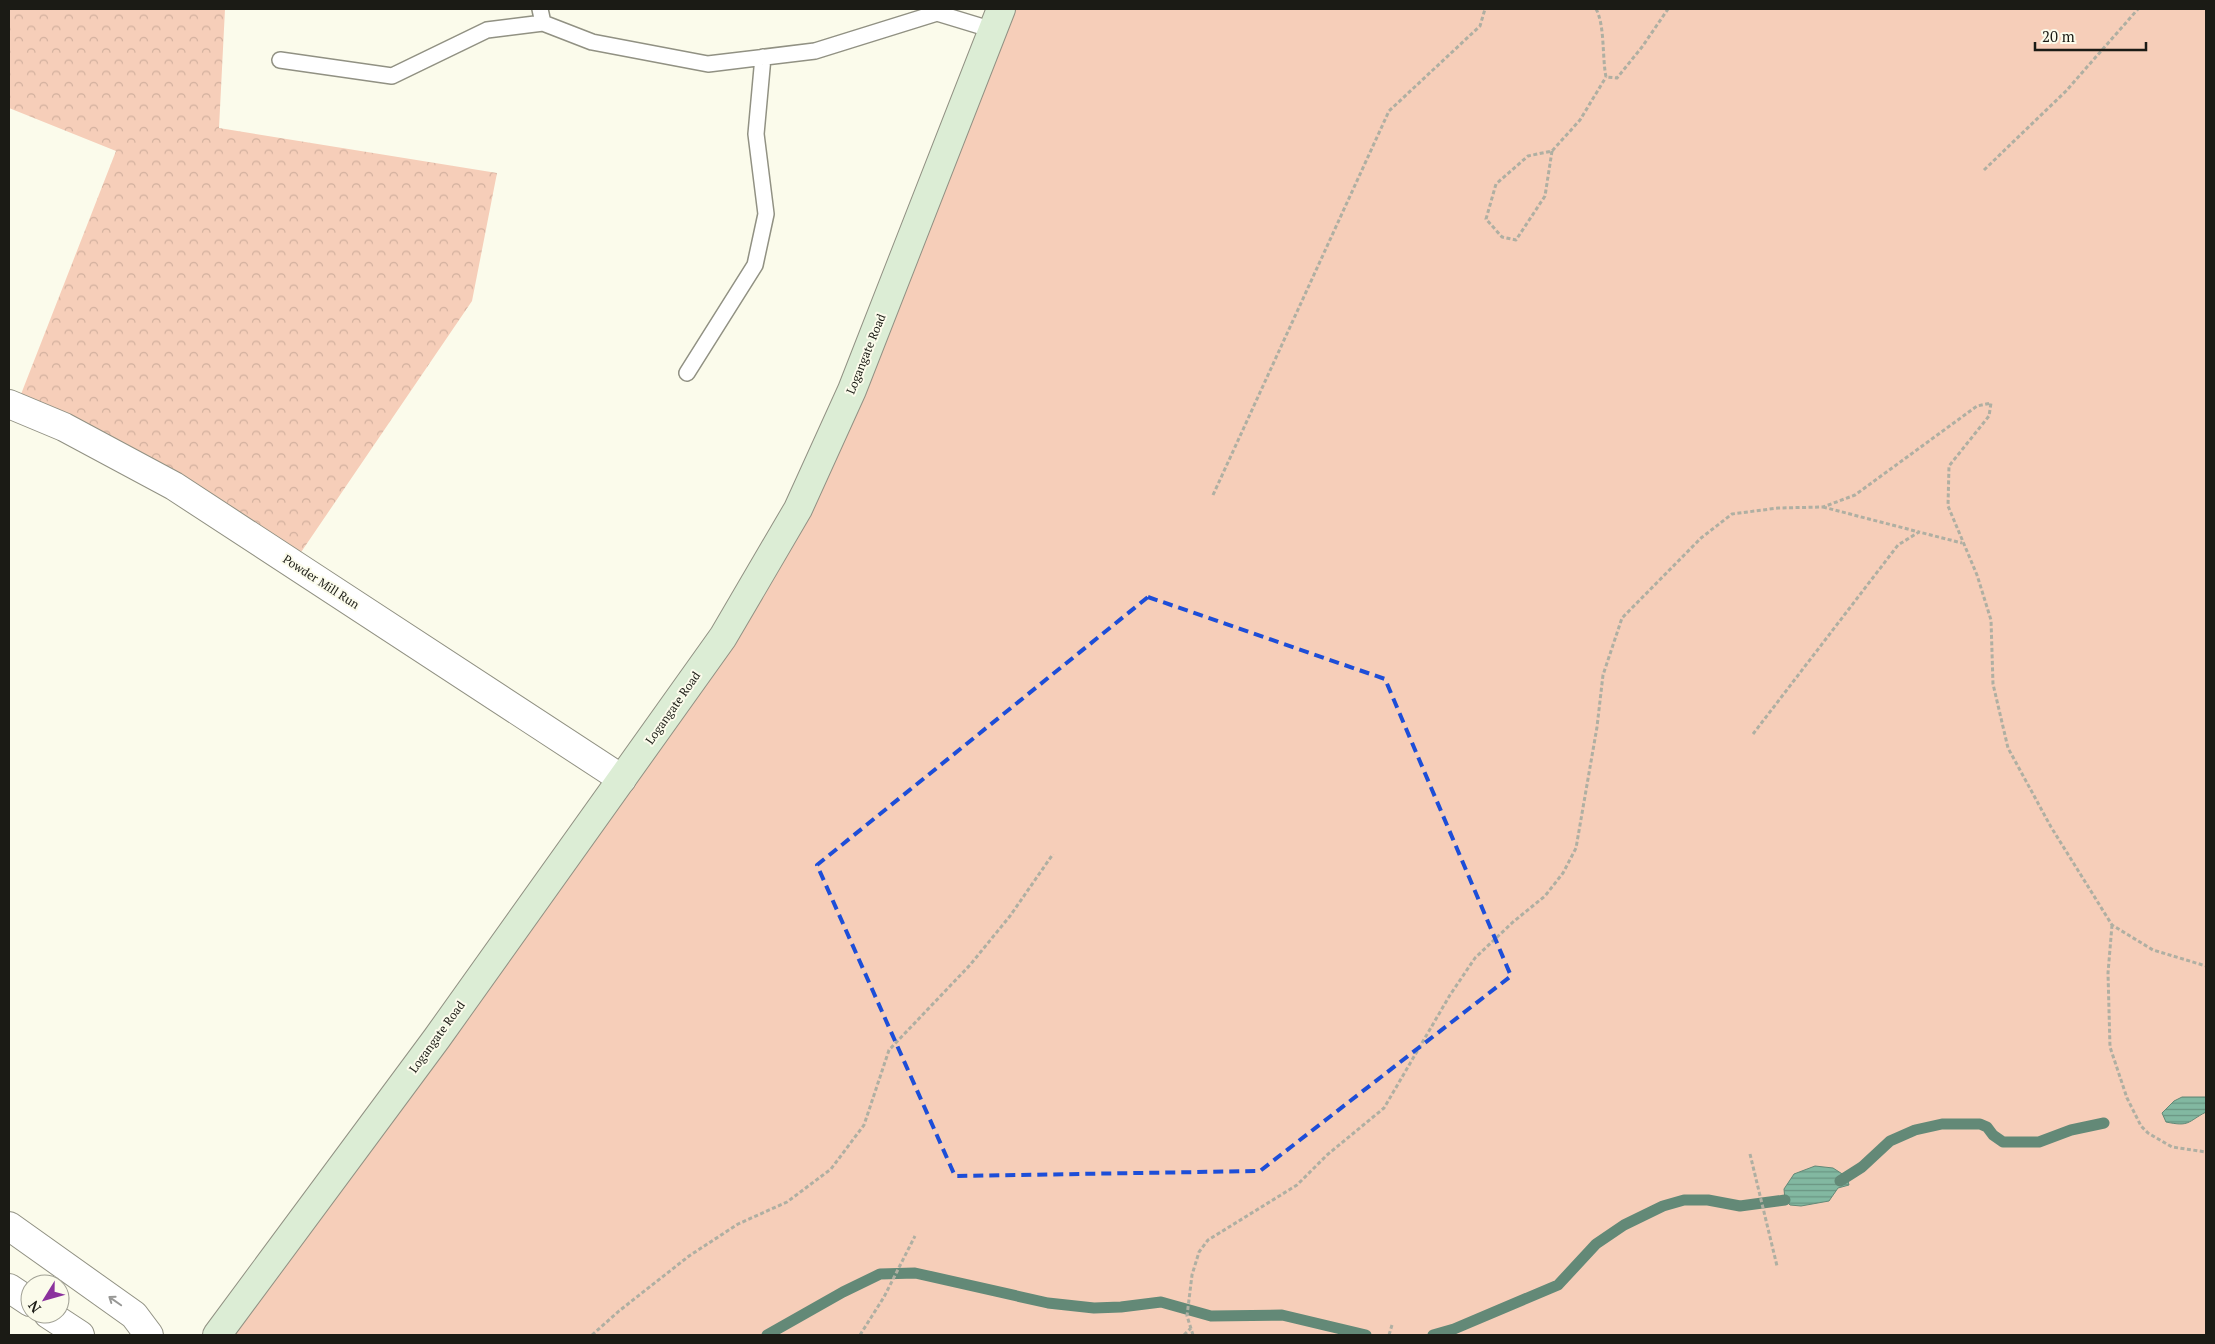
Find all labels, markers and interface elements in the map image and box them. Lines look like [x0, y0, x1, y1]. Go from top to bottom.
scale bar [2035, 20, 2146, 52]
text: 20 m [2042, 26, 2075, 46]
street label: Logangate Road [843, 311, 889, 396]
street label: Powder Mill Run [280, 551, 362, 612]
street label: Logangate Road [642, 668, 703, 747]
street label: Logangate Road [405, 998, 468, 1076]
north arrow [20, 1274, 70, 1324]
one-way arrow [108, 1296, 122, 1306]
text: N [23, 1297, 45, 1317]

